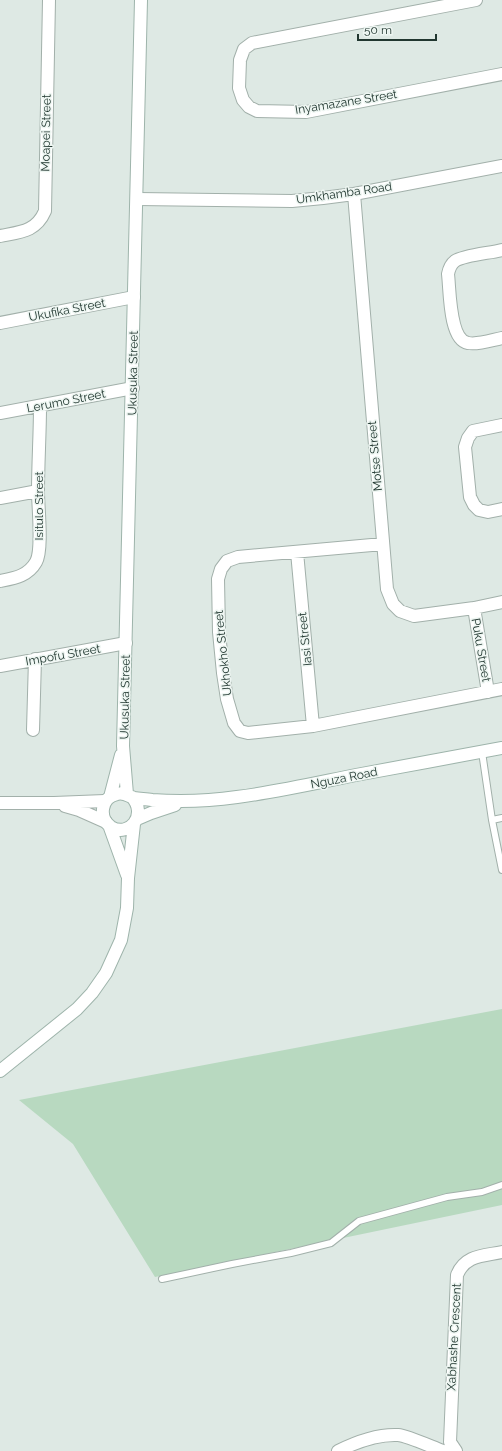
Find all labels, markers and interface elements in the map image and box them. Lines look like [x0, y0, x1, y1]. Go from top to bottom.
scale bar [358, 16, 436, 42]
text: 50 m [364, 23, 392, 37]
street label: Inyamazane Street [294, 87, 398, 117]
street label: Moapei Street [38, 94, 54, 172]
street label: Umkhamba Road [295, 179, 393, 207]
street label: Ukufika Street [28, 296, 106, 324]
street label: Ukusuka Street [125, 331, 141, 415]
street label: Lerumo Street [26, 387, 106, 415]
street label: Motse Street [365, 420, 385, 492]
street label: Isitulo Street [32, 471, 46, 541]
street label: Ukhokho Street [212, 609, 234, 697]
street label: Iasi Street [295, 611, 315, 667]
street label: Puku Street [469, 617, 493, 683]
street label: Impofu Street [24, 642, 102, 668]
street label: Ukusuka Street [117, 655, 133, 739]
street label: Nguza Road [309, 765, 379, 791]
street label: Xabhashe Crescent [444, 1283, 464, 1391]

